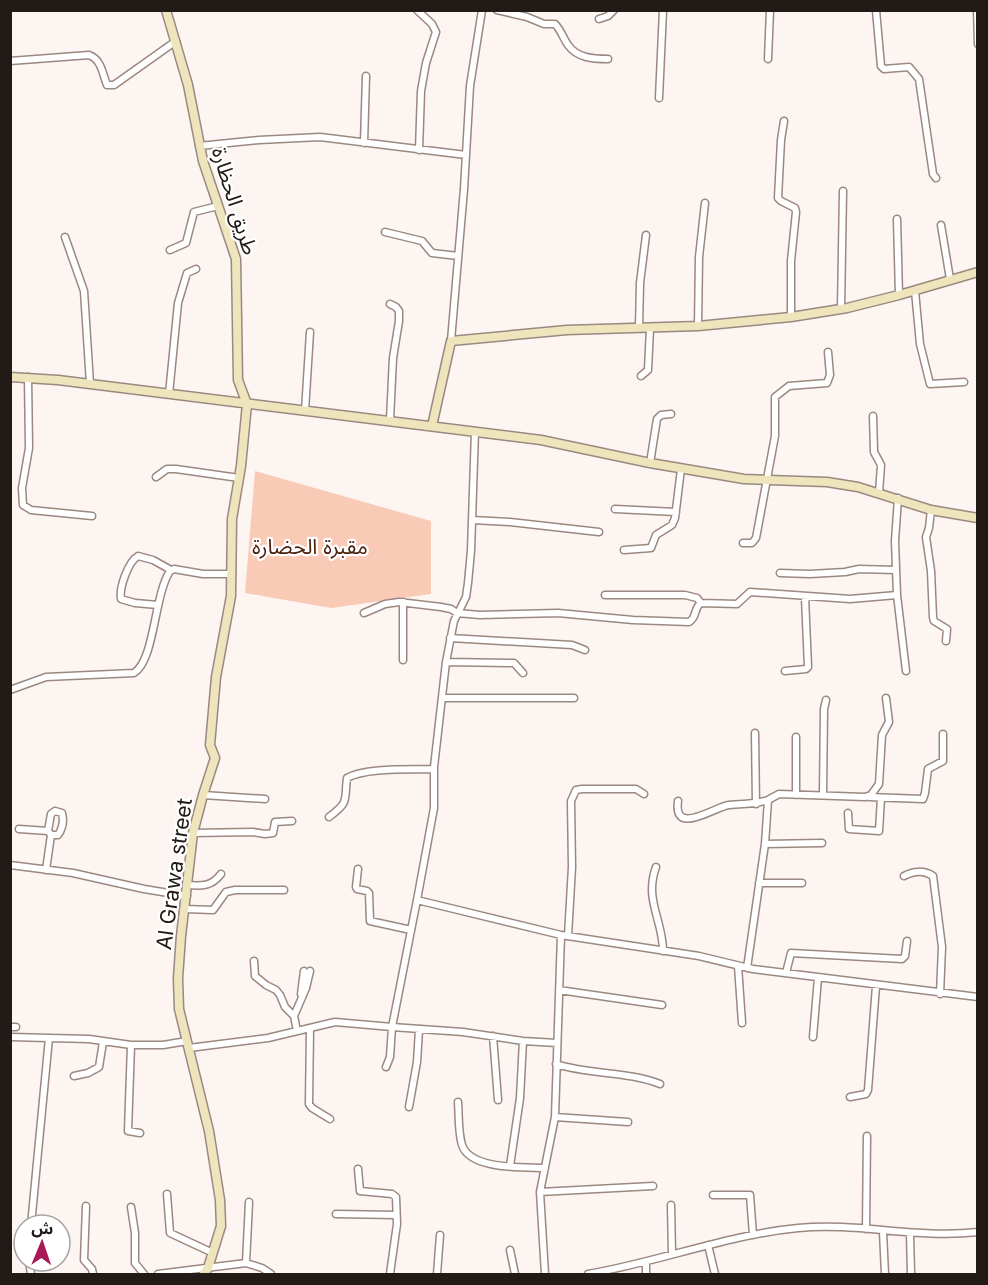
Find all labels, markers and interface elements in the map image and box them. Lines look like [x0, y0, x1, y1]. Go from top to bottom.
street label: طريق الحظارة [206, 144, 263, 258]
park label: مقبرة الحضارة [252, 534, 368, 559]
street label: Al Grawa street [151, 797, 197, 951]
north arrow [12, 1213, 72, 1273]
text: ش [31, 1218, 54, 1238]

